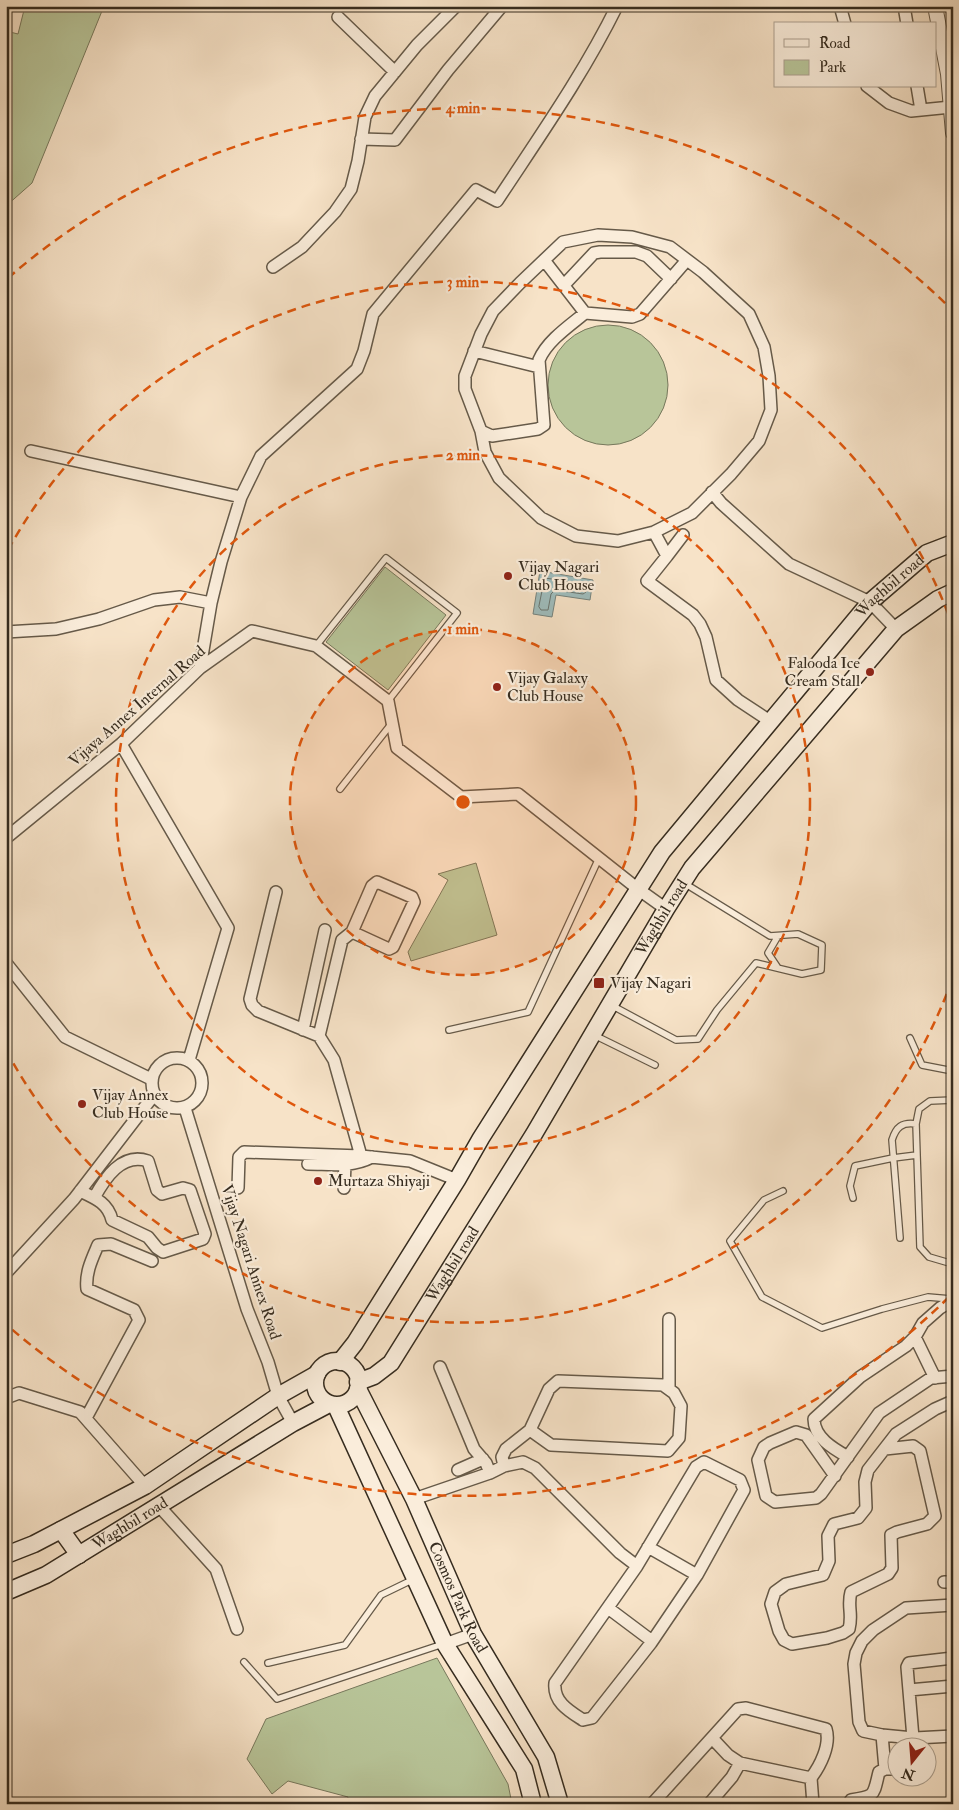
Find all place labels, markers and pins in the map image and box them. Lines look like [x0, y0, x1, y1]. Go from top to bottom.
place label: Vijay Nagari Club House [518, 557, 599, 595]
marker: Vijay Nagari Club House [502, 570, 514, 582]
place label: Falooda Ice Cream Stall [785, 653, 860, 691]
marker: Falooda Ice Cream Stall [864, 666, 876, 678]
place label: Vijay Galaxy Club House [507, 668, 589, 706]
marker: Vijay Galaxy Club House [491, 681, 503, 693]
centre of rings [454, 793, 472, 811]
place label: Vijay Nagari [610, 973, 691, 993]
marker: Vijay Nagari [592, 976, 606, 990]
place label: Vijay Annex Club House [92, 1085, 169, 1123]
marker: Vijay Annex Club House [76, 1098, 88, 1110]
place label: Murtaza Shiyaji [328, 1171, 430, 1191]
marker: Murtaza Shiyaji [312, 1175, 324, 1187]

